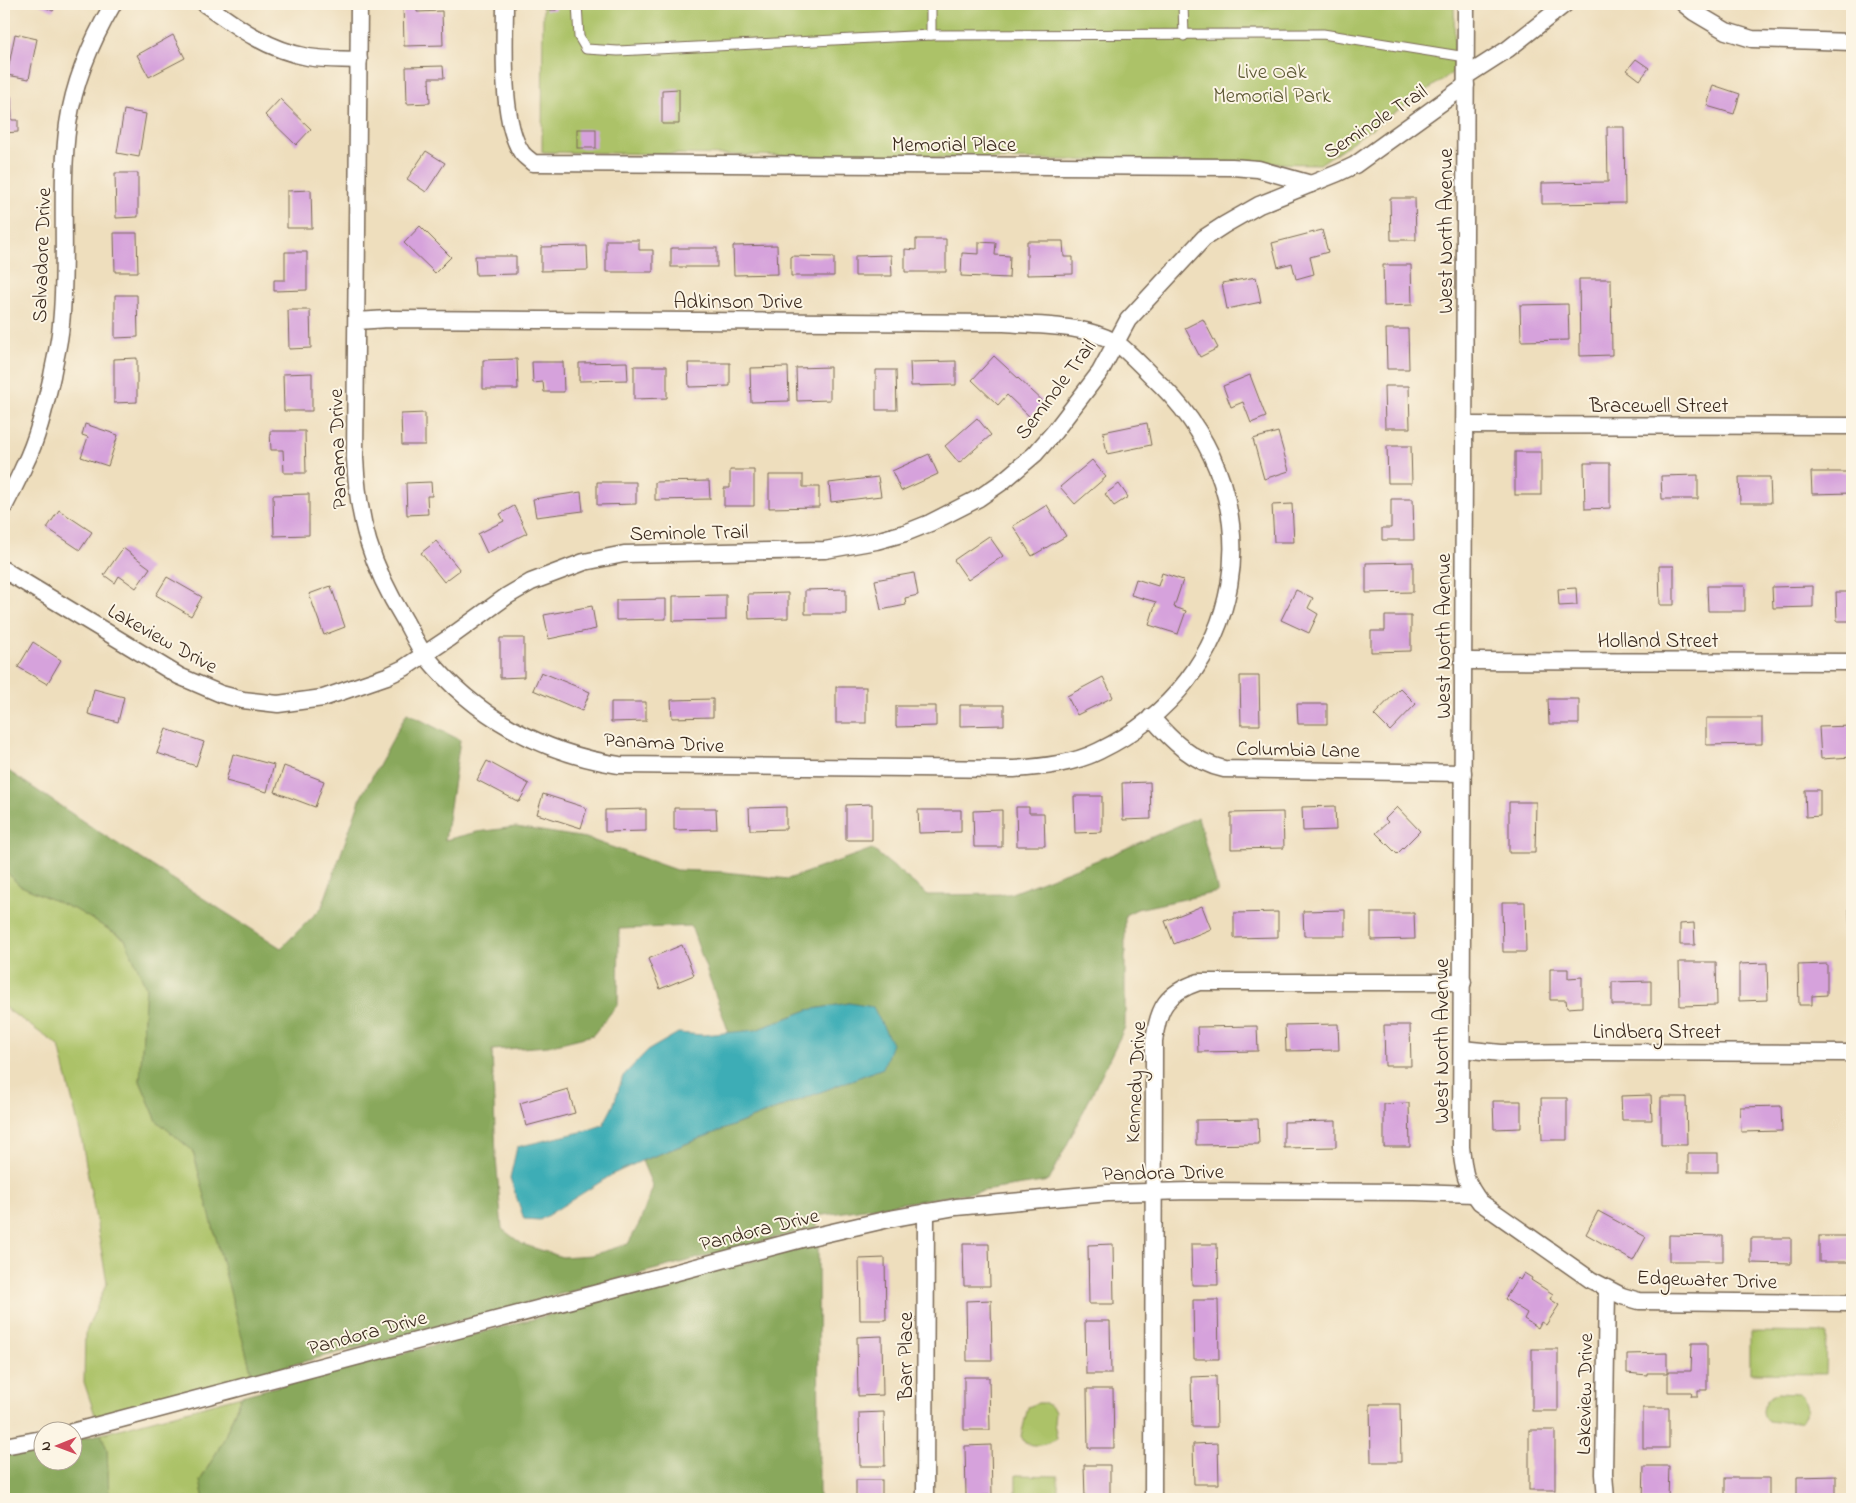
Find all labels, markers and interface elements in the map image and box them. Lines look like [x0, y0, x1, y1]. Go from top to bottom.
park label: Live Oak Memorial Park [1213, 58, 1332, 112]
street label: Seminole Trail [1318, 78, 1434, 168]
street label: Memorial Place [892, 131, 1017, 161]
street label: West North Avenue [1432, 148, 1462, 314]
street label: Salvadore Drive [26, 186, 60, 323]
street label: Adkinson Drive [673, 288, 803, 318]
street label: Seminole Trail [1009, 334, 1104, 447]
street label: Panama Drive [322, 388, 356, 510]
street label: Bracewell Street [1588, 392, 1729, 422]
street label: Seminole Trail [629, 518, 749, 550]
street label: West North Avenue [1430, 553, 1460, 719]
street label: Lakeview Drive [101, 597, 223, 683]
street label: Holland Street [1597, 627, 1719, 657]
street label: Panama Drive [603, 726, 726, 762]
street label: Columbia Lane [1236, 735, 1361, 767]
street label: West North Avenue [1428, 958, 1458, 1124]
street label: Lindberg Street [1593, 1018, 1721, 1050]
street label: Kennedy Drive [1119, 1020, 1157, 1144]
street label: Pandora Drive [1102, 1158, 1225, 1190]
street label: Pandora Drive [697, 1201, 823, 1260]
street label: Edgewater Drive [1636, 1264, 1778, 1300]
street label: Pandora Drive [305, 1303, 431, 1364]
street label: Barr Place [892, 1311, 922, 1401]
street label: Lakeview Drive [1570, 1332, 1602, 1455]
north arrow [32, 1420, 82, 1470]
text: N [36, 1441, 57, 1451]

